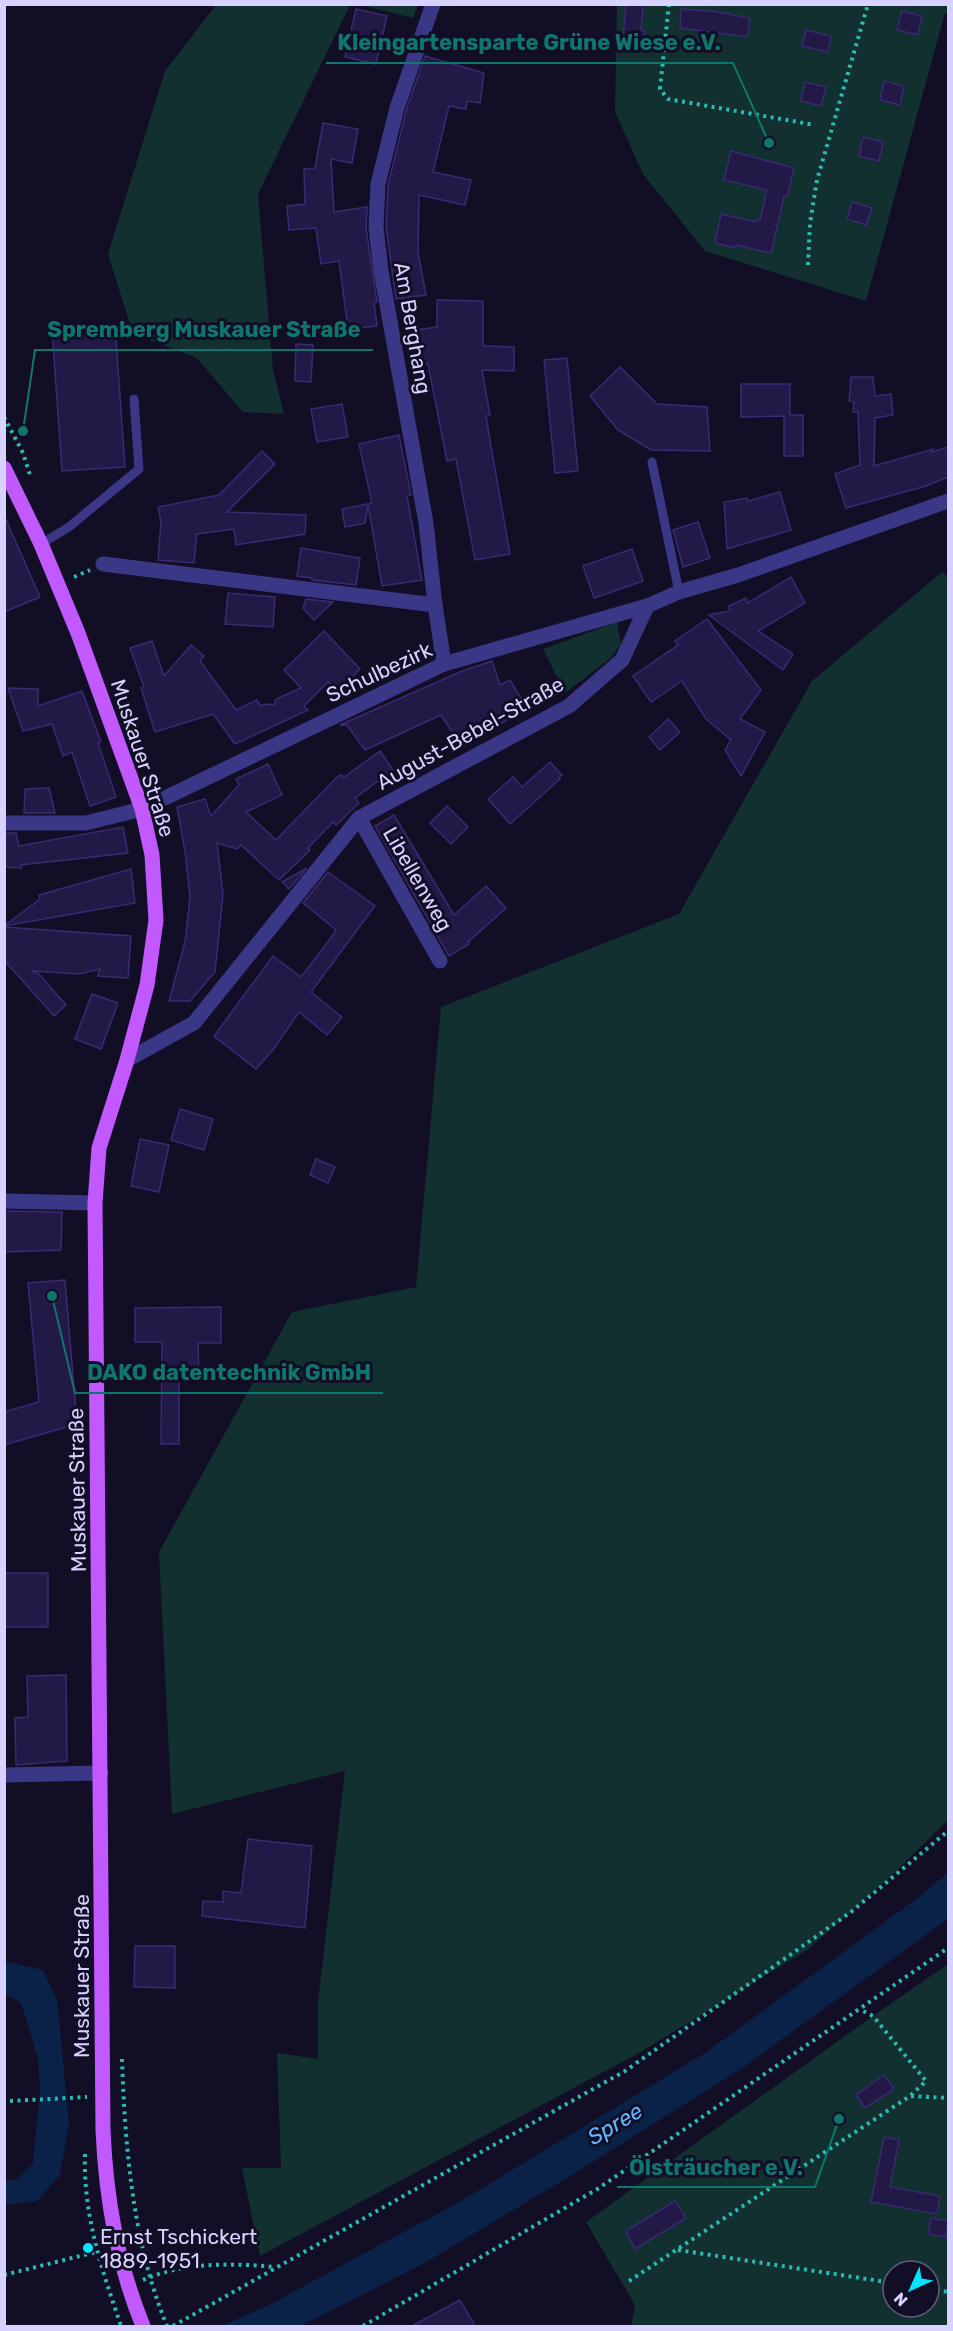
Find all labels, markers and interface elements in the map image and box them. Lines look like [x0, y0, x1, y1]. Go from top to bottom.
callout: Kleingartensparte Grüne Wiese e.V. [326, 23, 733, 63]
text: Kleingartensparte Grüne Wiese e.V. [337, 29, 721, 56]
street label: Am Berghang [389, 260, 437, 396]
callout: Spremberg Muskauer Straße [35, 310, 373, 350]
text: Spremberg Muskauer Straße [47, 316, 361, 343]
street label: Schulbezirk [322, 637, 436, 707]
street label: August-Bebel-Straße [372, 671, 568, 795]
street label: Muskauer Straße [106, 676, 180, 840]
street label: Libellenweg [378, 822, 458, 936]
callout: DAKO datentechnik GmbH [75, 1353, 383, 1393]
text: DAKO datentechnik GmbH [87, 1359, 371, 1386]
street label: Muskauer Straße [63, 1408, 91, 1572]
street label: Muskauer Straße [69, 1894, 94, 2058]
water label: Spree [583, 2097, 647, 2151]
callout: Ölsträucher e.V. [617, 2147, 815, 2187]
text: Ölsträucher e.V. [629, 2154, 803, 2181]
place label: Ernst Tschickert 1889-1951 [100, 2224, 257, 2273]
marker: Ernst Tschickert 1889-1951 [81, 2241, 95, 2255]
north arrow [881, 2259, 941, 2319]
text: N [890, 2288, 912, 2310]

